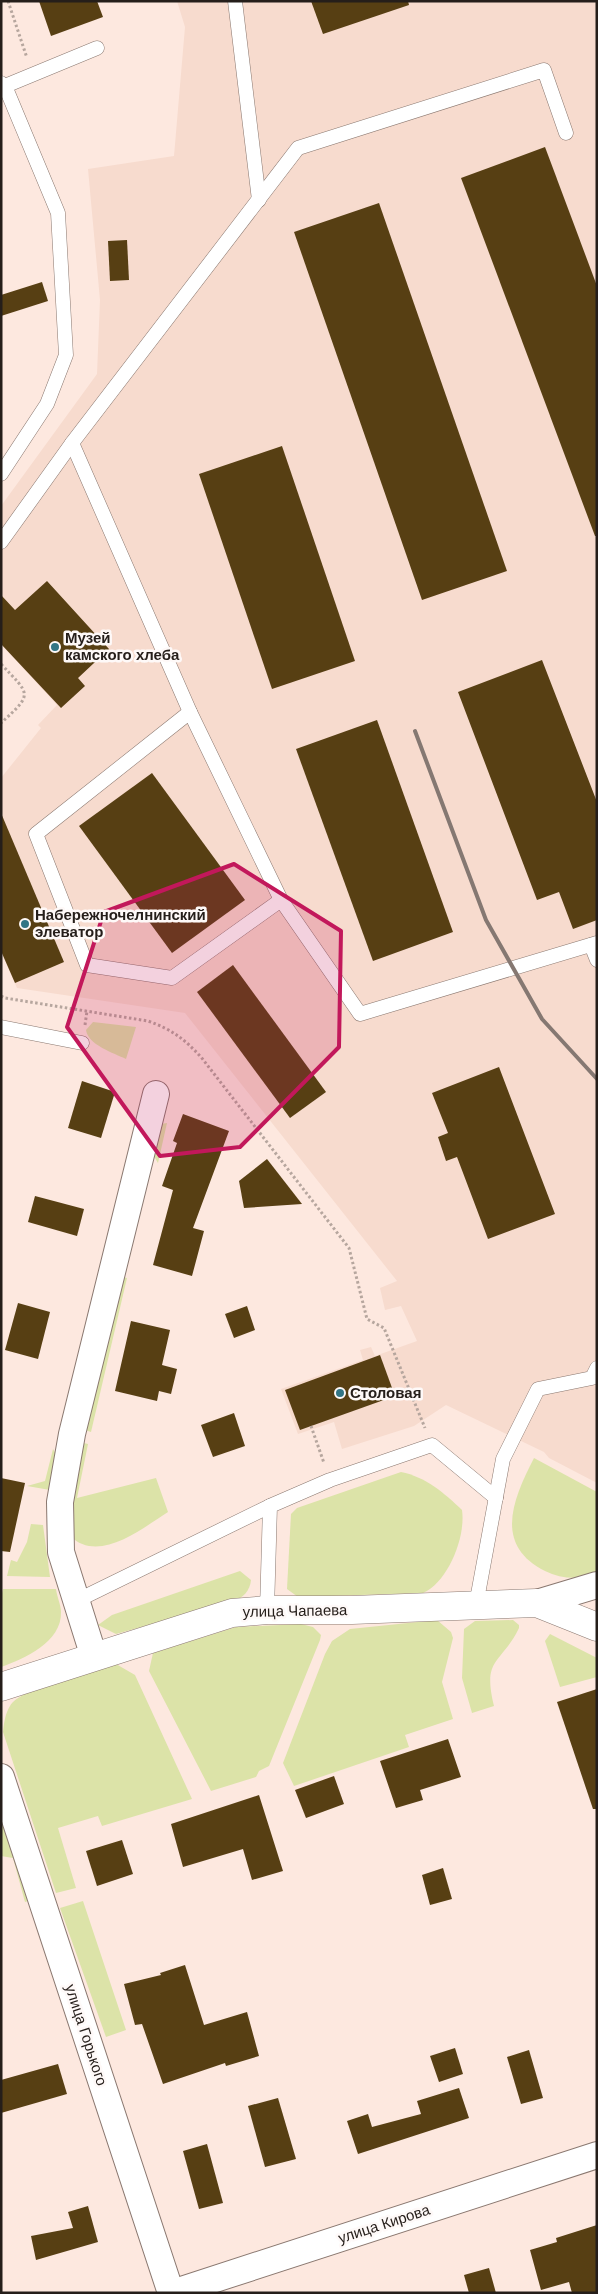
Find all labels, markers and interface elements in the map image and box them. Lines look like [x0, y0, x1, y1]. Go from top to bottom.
place label: Музей камского хлеба [65, 629, 180, 663]
marker: Музей камского хлеба [49, 641, 61, 653]
place label: Набережночелнинский элеватор [35, 906, 206, 940]
marker: Набережночелнинский элеватор [19, 918, 31, 930]
place label: Столовая [350, 1384, 421, 1401]
marker: Столовая [334, 1387, 346, 1399]
street label: улица Чапаева [242, 1601, 348, 1620]
street label: улица Горького [62, 1982, 111, 2088]
street label: улица Кирова [336, 2201, 432, 2246]

